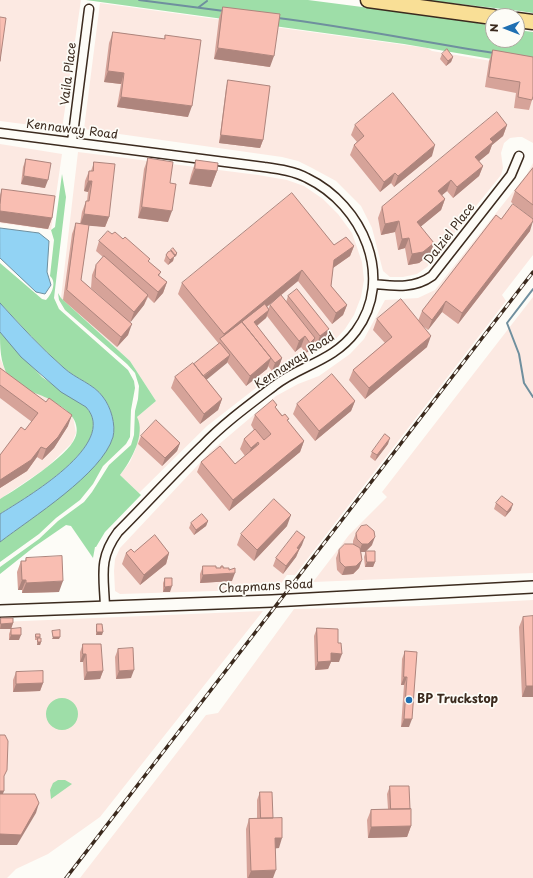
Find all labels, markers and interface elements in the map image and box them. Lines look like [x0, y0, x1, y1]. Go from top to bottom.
north arrow [485, 8, 525, 48]
text: N [485, 24, 502, 32]
street label: Vaila Place [58, 42, 80, 106]
street label: Kennaway Road [25, 117, 119, 143]
street label: Dalziel Place [422, 201, 478, 267]
street label: Kennaway Road [252, 330, 338, 392]
street label: Chapmans Road [218, 577, 314, 597]
place label: BP Truckstop [417, 693, 498, 707]
marker: BP Truckstop [404, 695, 414, 705]

